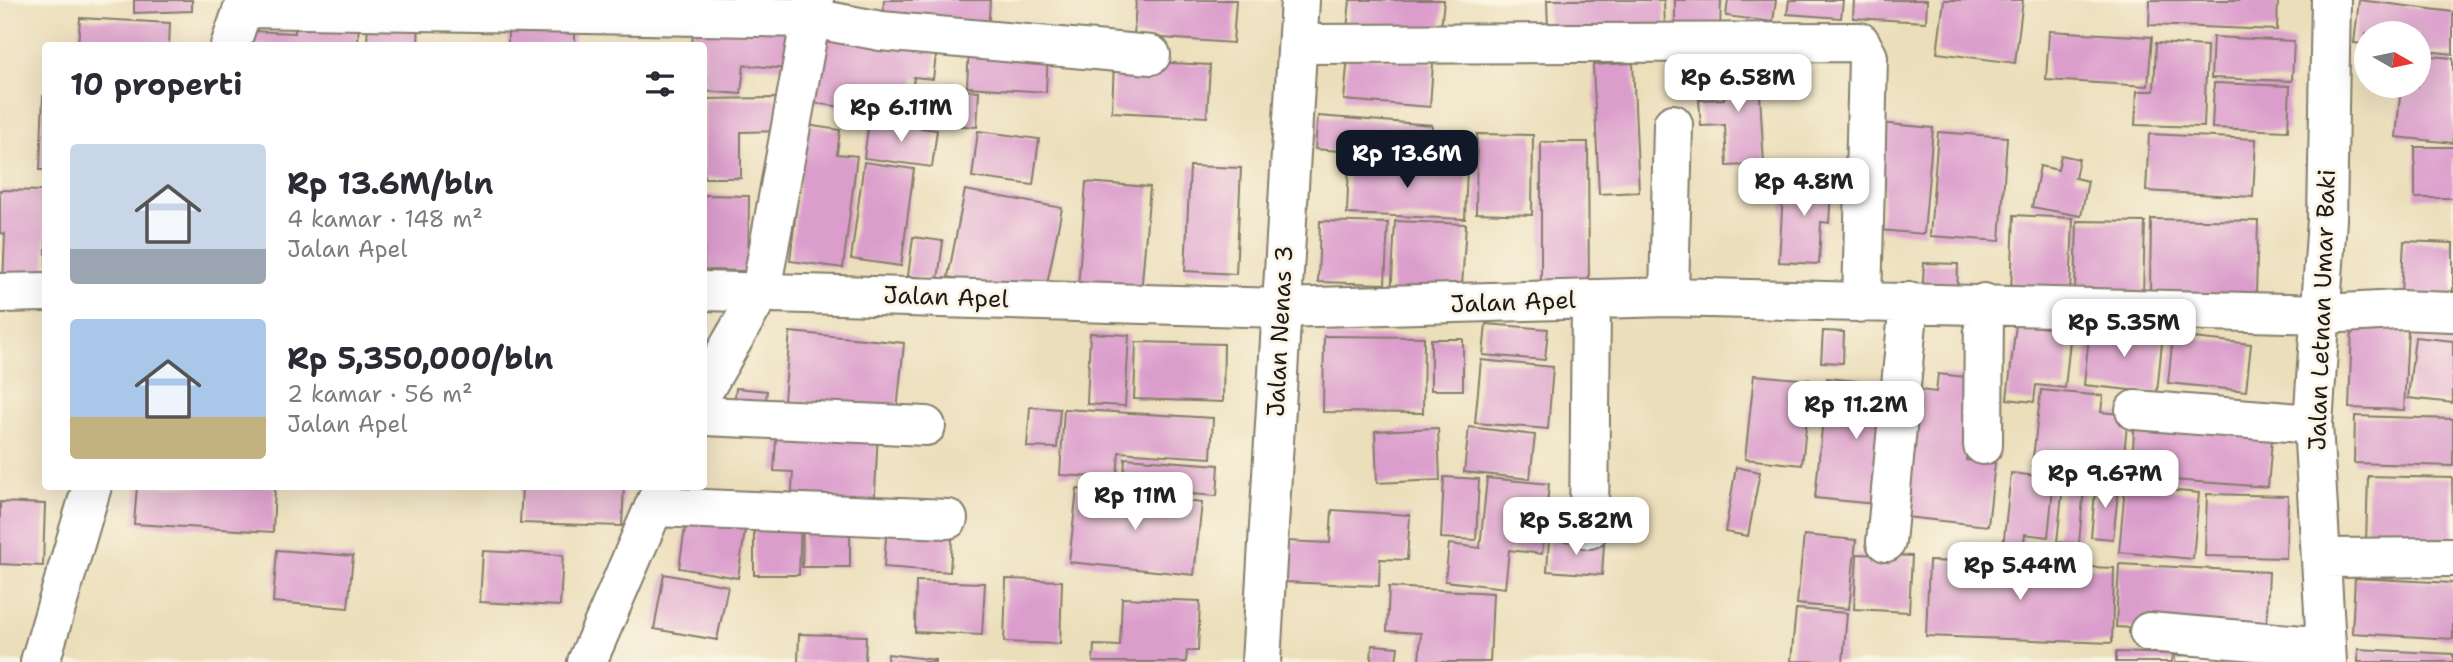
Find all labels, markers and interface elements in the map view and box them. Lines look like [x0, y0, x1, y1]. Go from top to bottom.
north arrow [2354, 21, 2431, 98]
map controls [2354, 21, 2431, 98]
pin: Rp 6.58M [1666, 54, 1810, 114]
text: Rp 6.58M [1681, 62, 1795, 92]
text: 10 properti [70, 64, 242, 105]
icon: filters [641, 65, 679, 103]
pin: Rp 6.11M [829, 85, 973, 144]
text: Rp 6.11M [850, 92, 952, 122]
pin: Rp 13.6M [1335, 130, 1479, 190]
text: Rp 13.6M [1352, 138, 1462, 168]
pin: Rp 4.8M [1739, 158, 1869, 218]
text: Rp 13.6M/bln [287, 163, 493, 204]
text: Rp 4.8M [1754, 166, 1854, 196]
street label: Jalan Letnan Umar Baki [2301, 169, 2343, 451]
icon: home [126, 172, 210, 256]
text: 4 kamar · 148 m² [287, 204, 483, 234]
text: Jalan Apel [287, 234, 407, 264]
street label: Jalan Nenas 3 [1260, 244, 1300, 418]
street label: Jalan Apel [883, 279, 1010, 315]
street label: Jalan Apel [1450, 284, 1577, 320]
pin: Rp 5.35M [2052, 300, 2196, 359]
text: Rp 5.35M [2068, 307, 2180, 337]
text: Rp 5,350,000/bln [287, 338, 554, 379]
icon: home [126, 347, 210, 431]
text: 2 kamar · 56 m² [287, 379, 473, 409]
pin: Rp 11.2M [1784, 382, 1928, 441]
text: Rp 11.2M [1804, 389, 1908, 419]
text: Jalan Apel [287, 409, 407, 439]
pin: Rp 9.67M [2033, 450, 2177, 510]
text: Rp 9.67M [2048, 458, 2162, 488]
pin: Rp 11M [1078, 472, 1192, 532]
text: Rp 11M [1094, 480, 1176, 510]
pin: Rp 5.82M [1504, 498, 1648, 557]
text: Rp 5.82M [1519, 505, 1633, 535]
pin: Rp 5.44M [1948, 542, 2092, 602]
text: Rp 5.44M [1963, 550, 2077, 580]

